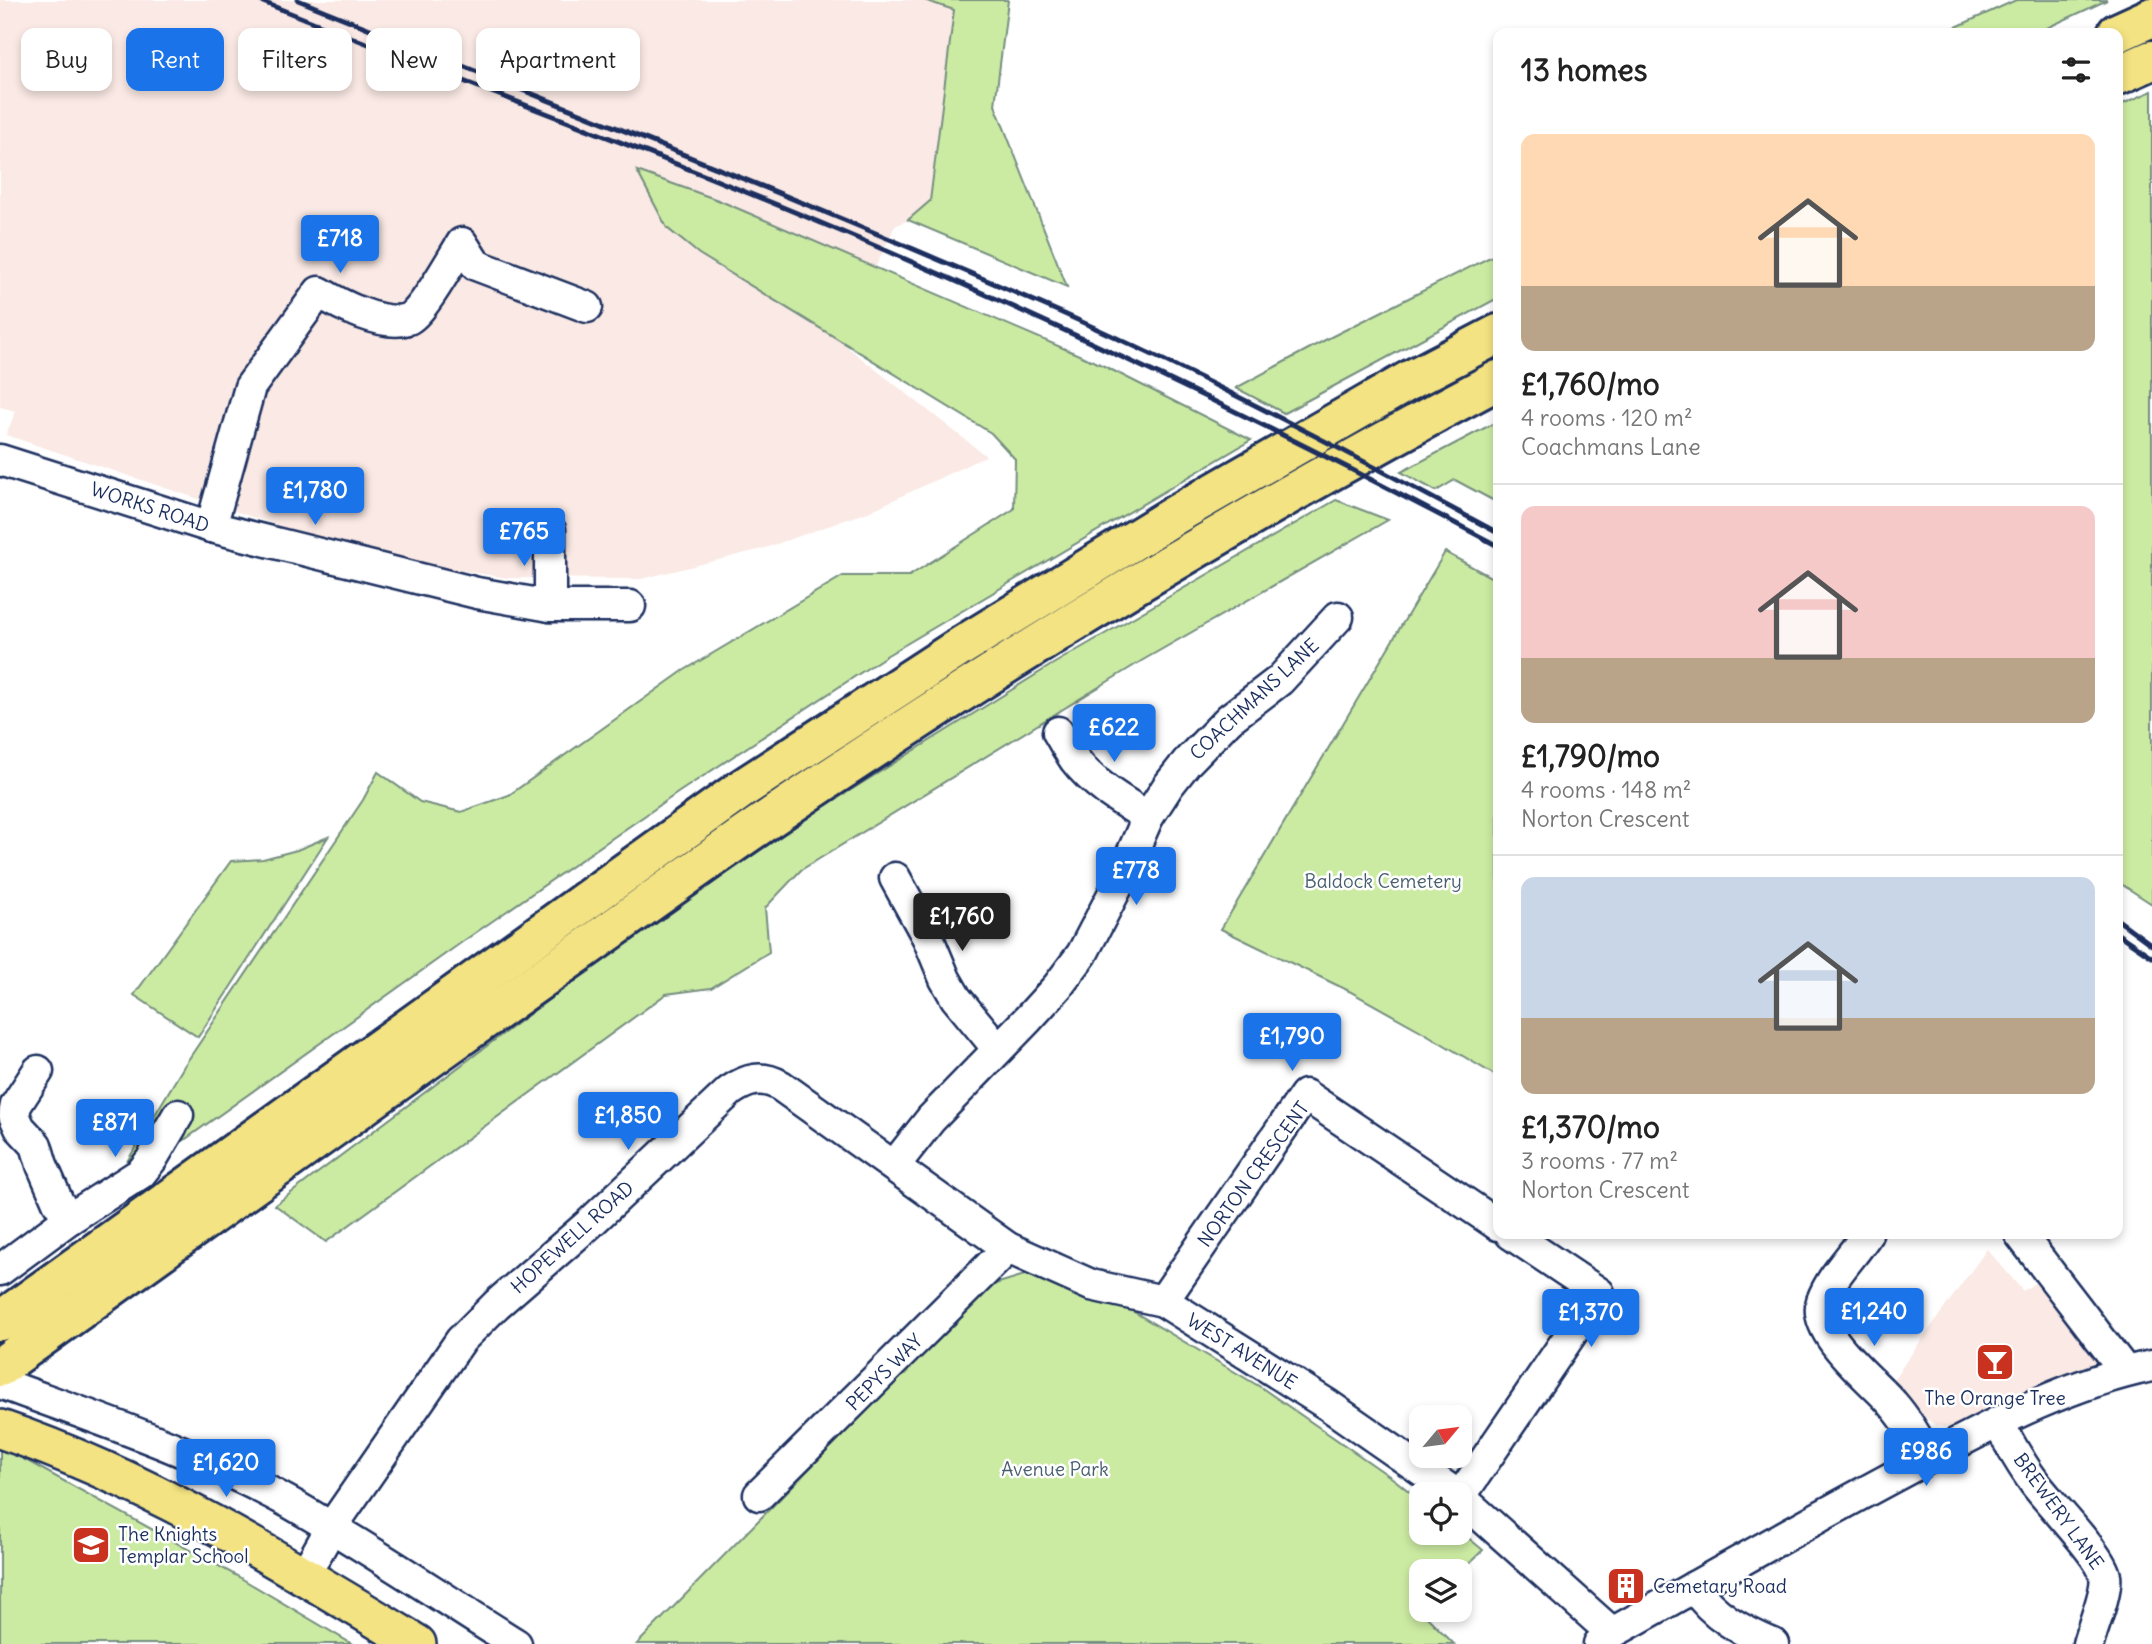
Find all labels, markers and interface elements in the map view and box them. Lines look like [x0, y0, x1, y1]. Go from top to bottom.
chip: Buy [21, 28, 112, 91]
chip: Rent [126, 28, 224, 91]
chip: Filters [238, 28, 352, 91]
chip: New [366, 28, 462, 91]
chip: Apartment [476, 28, 640, 91]
text: 13 homes [1521, 51, 1647, 89]
icon: filters [2057, 51, 2095, 89]
icon: home [1745, 180, 1871, 306]
pin: £718 [299, 216, 381, 275]
text: £718 [317, 223, 363, 252]
text: £1,760/mo [1521, 365, 1660, 403]
text: 4 rooms · 120 m² [1521, 403, 1693, 432]
text: Coachmans Lane [1521, 432, 1701, 461]
pin: £1,780 [258, 468, 372, 527]
text: £1,780 [282, 475, 348, 504]
street label: WORKS ROAD [88, 477, 212, 537]
pin: £765 [483, 508, 565, 568]
text: £765 [499, 516, 549, 545]
icon: home [1745, 552, 1871, 678]
street label: COACHMANS LANE [1184, 633, 1324, 765]
pin: £622 [1073, 704, 1155, 764]
text: £622 [1089, 712, 1139, 741]
text: £1,790/mo [1521, 737, 1660, 775]
text: 4 rooms · 148 m² [1521, 775, 1691, 804]
text: Norton Crescent [1521, 804, 1690, 833]
pin: £778 [1095, 848, 1177, 907]
text: £778 [1112, 855, 1160, 884]
park label: Baldock Cemetery [1304, 869, 1462, 893]
pin: £1,760 [905, 894, 1019, 953]
text: £1,760 [929, 901, 995, 930]
icon: home [1745, 923, 1871, 1049]
pin: £1,790 [1235, 1014, 1349, 1073]
text: £1,790 [1259, 1021, 1325, 1050]
pin: £1,850 [571, 1092, 685, 1152]
street label: NORTON CRESCENT [1192, 1097, 1314, 1251]
pin: £871 [74, 1100, 156, 1159]
text: £1,850 [594, 1100, 662, 1129]
text: £871 [92, 1107, 138, 1136]
text: £1,370/mo [1521, 1108, 1660, 1146]
text: 3 rooms · 77 m² [1521, 1146, 1678, 1175]
text: Norton Crescent [1521, 1175, 1690, 1204]
street label: HOPEWELL ROAD [506, 1176, 638, 1298]
pin: £1,240 [1817, 1288, 1931, 1348]
pin: £1,370 [1534, 1290, 1648, 1349]
text: £1,240 [1841, 1296, 1907, 1325]
text: £1,370 [1558, 1297, 1624, 1326]
street label: WEST AVENUE [1183, 1308, 1301, 1394]
street label: PEPYS WAY [841, 1328, 928, 1415]
bar icon: The Orange Tree [1974, 1341, 2016, 1383]
place label: The Orange Tree [1924, 1386, 2066, 1410]
north arrow [1409, 1405, 1472, 1468]
map controls [1409, 1405, 1472, 1622]
pin: £986 [1885, 1428, 1967, 1488]
text: £986 [1900, 1436, 1952, 1465]
pin: £1,620 [169, 1440, 283, 1499]
text: £1,620 [192, 1447, 260, 1476]
street label: BREWERY LANE [2009, 1448, 2109, 1574]
park label: Avenue Park [1001, 1457, 1109, 1481]
button: locate [1409, 1482, 1472, 1545]
place label: The Knights Templar School [118, 1522, 249, 1568]
school or university icon: The Knights Templar School [70, 1524, 112, 1566]
button: layers [1409, 1559, 1472, 1622]
building icon: Cemetary Road [1605, 1565, 1647, 1607]
place label: Cemetary Road [1653, 1574, 1787, 1598]

